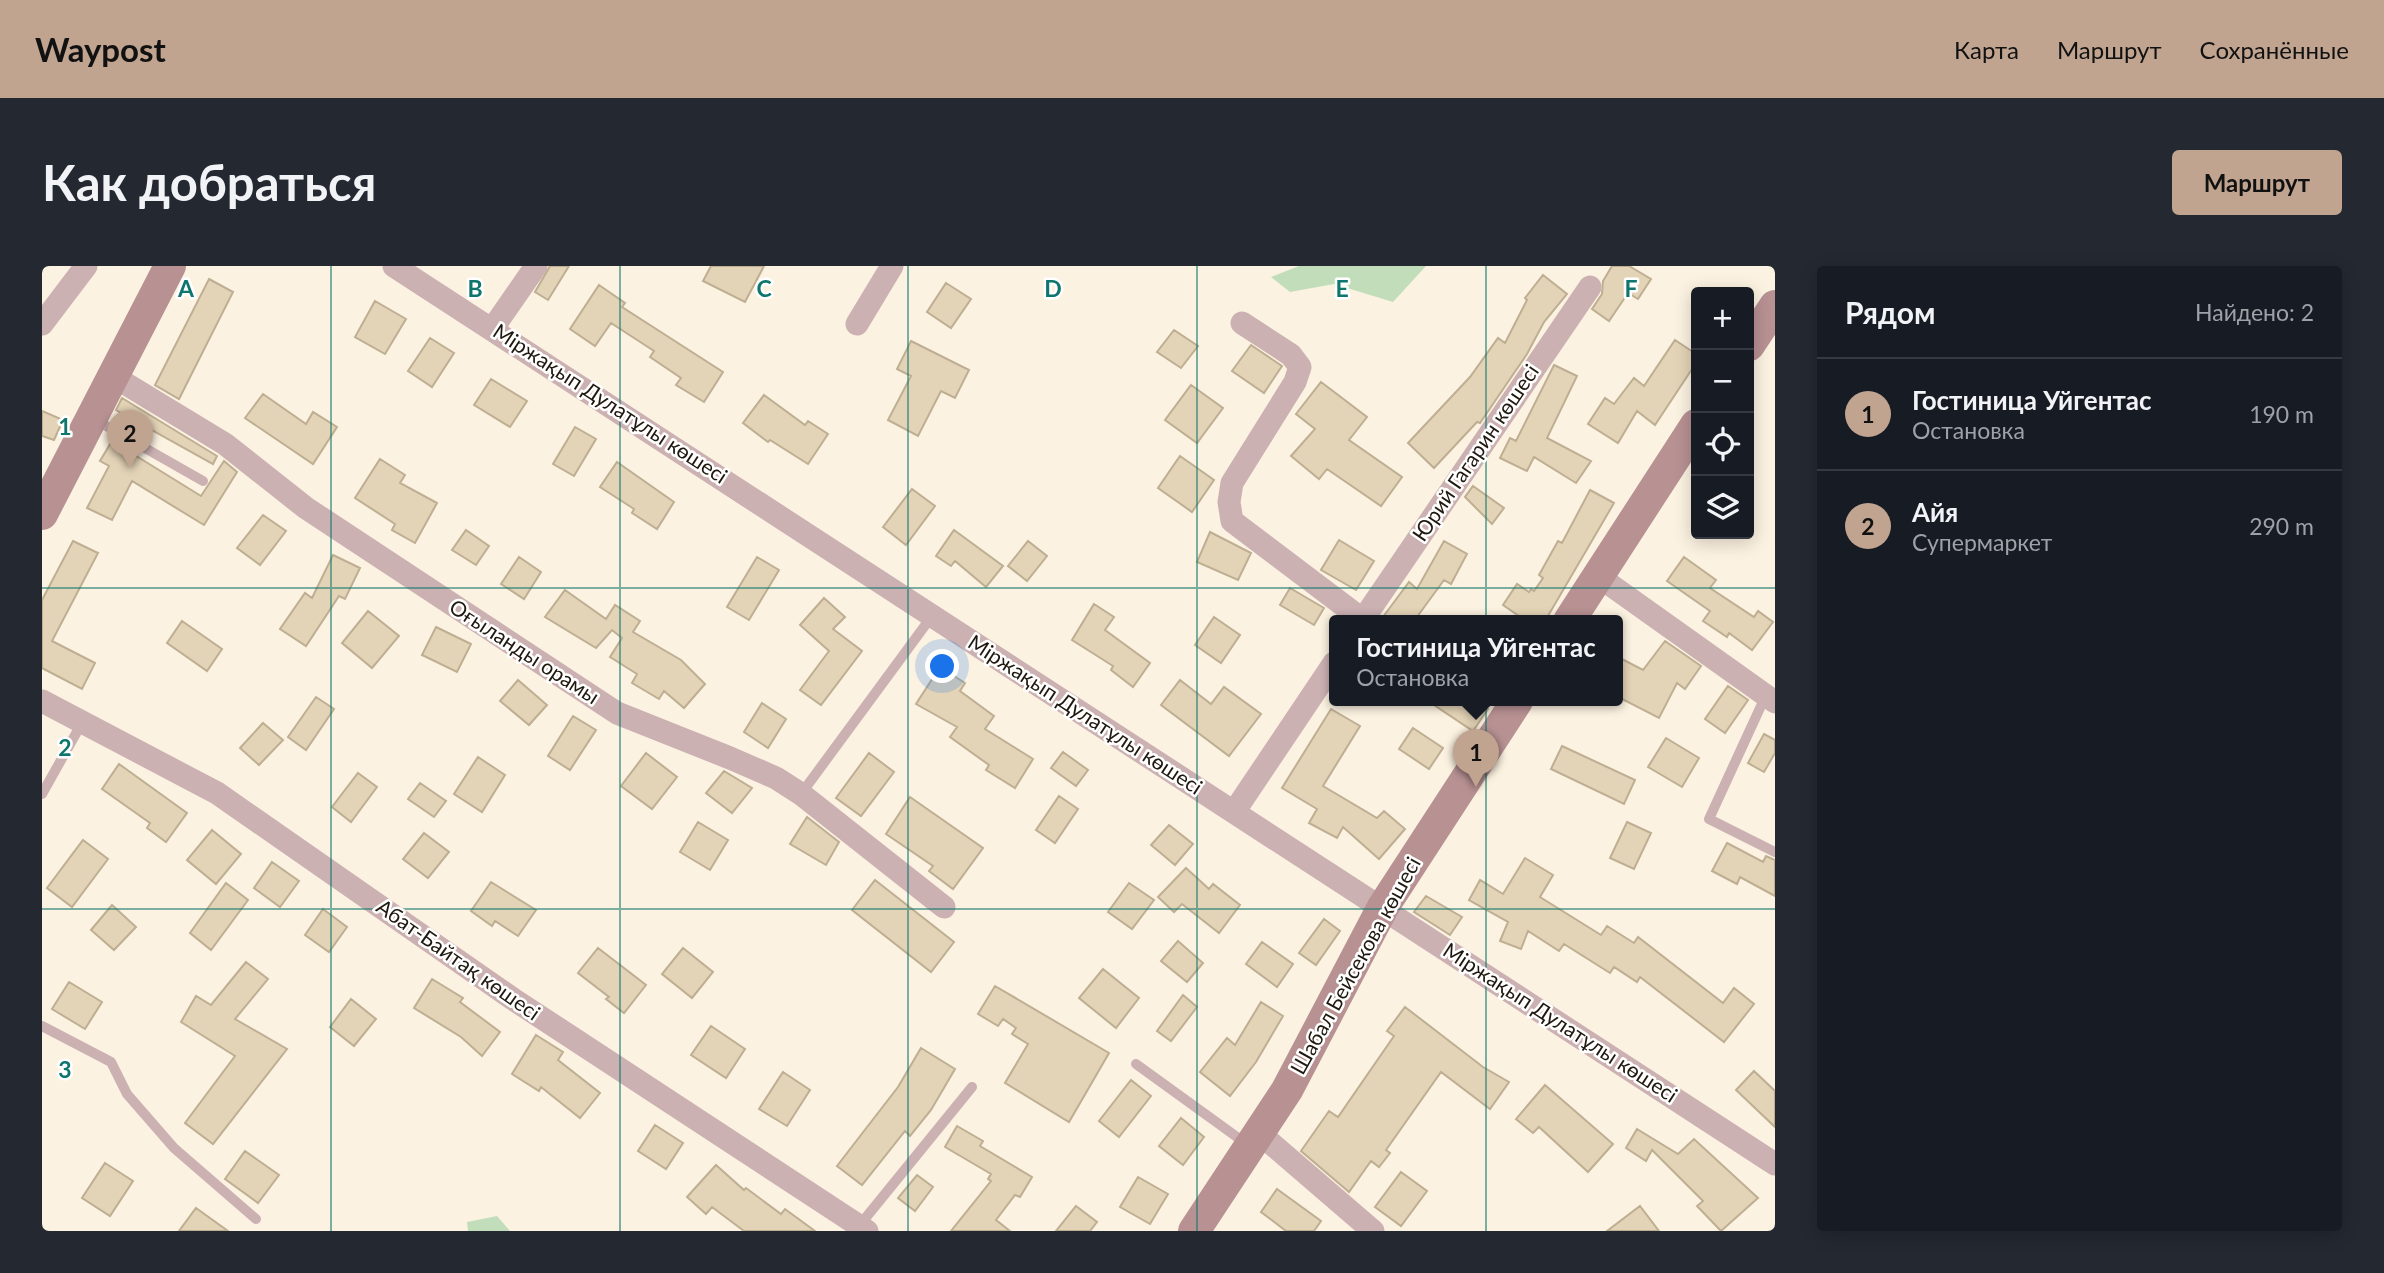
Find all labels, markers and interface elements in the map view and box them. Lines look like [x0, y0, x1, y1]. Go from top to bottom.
text: Waypost [35, 29, 166, 69]
text: Карта [1954, 35, 2019, 64]
text: Маршрут [2057, 35, 2162, 64]
text: Сохранённые [2200, 35, 2349, 64]
button: Маршрут [2172, 150, 2342, 215]
text: Как добраться [42, 153, 376, 211]
text: A [177, 274, 195, 302]
text: B [467, 274, 483, 302]
text: C [756, 274, 772, 302]
text: D [1044, 274, 1062, 302]
text: E [1335, 274, 1349, 302]
text: F [1624, 274, 1638, 302]
map controls [1691, 287, 1754, 539]
button: + [1691, 287, 1754, 350]
text: Рядом [1845, 294, 1935, 330]
text: Найдено: 2 [2195, 298, 2314, 326]
street label: Міржақып Дулатұлы көшесі [489, 318, 733, 488]
button: − [1691, 350, 1754, 413]
street label: Юрий Гагарин көшесі [1406, 359, 1543, 545]
text: Гостиница Уйгентас [1912, 384, 2151, 416]
text: 1 [1861, 400, 1875, 428]
text: 190 m [2249, 400, 2314, 428]
pin: 2 [107, 410, 153, 468]
text: 1 [58, 412, 72, 440]
button: locate [1691, 413, 1754, 476]
text: Остановка [1912, 416, 2025, 444]
button: layers [1691, 476, 1754, 539]
text: Айя [1912, 496, 1958, 528]
text: 2 [1861, 512, 1875, 540]
text: 290 m [2249, 512, 2314, 540]
text: Супермаркет [1912, 528, 2052, 556]
street label: Оғыланды орамы [445, 593, 604, 708]
popup [1329, 615, 1623, 706]
street label: Міржақып Дулатұлы көшесі [964, 629, 1208, 799]
text: Гостиница Уйгентас [1356, 631, 1596, 663]
your location [925, 649, 959, 683]
text: Остановка [1356, 663, 1469, 691]
pin: 1 [1453, 729, 1499, 787]
text: 2 [58, 733, 72, 761]
street label: Шабал Бейсекова көшесі [1284, 852, 1425, 1078]
street label: Абат-Байтақ көшесі [372, 893, 545, 1025]
street label: Міржақып Дулатұлы көшесі [1439, 937, 1683, 1107]
text: 3 [58, 1055, 72, 1083]

